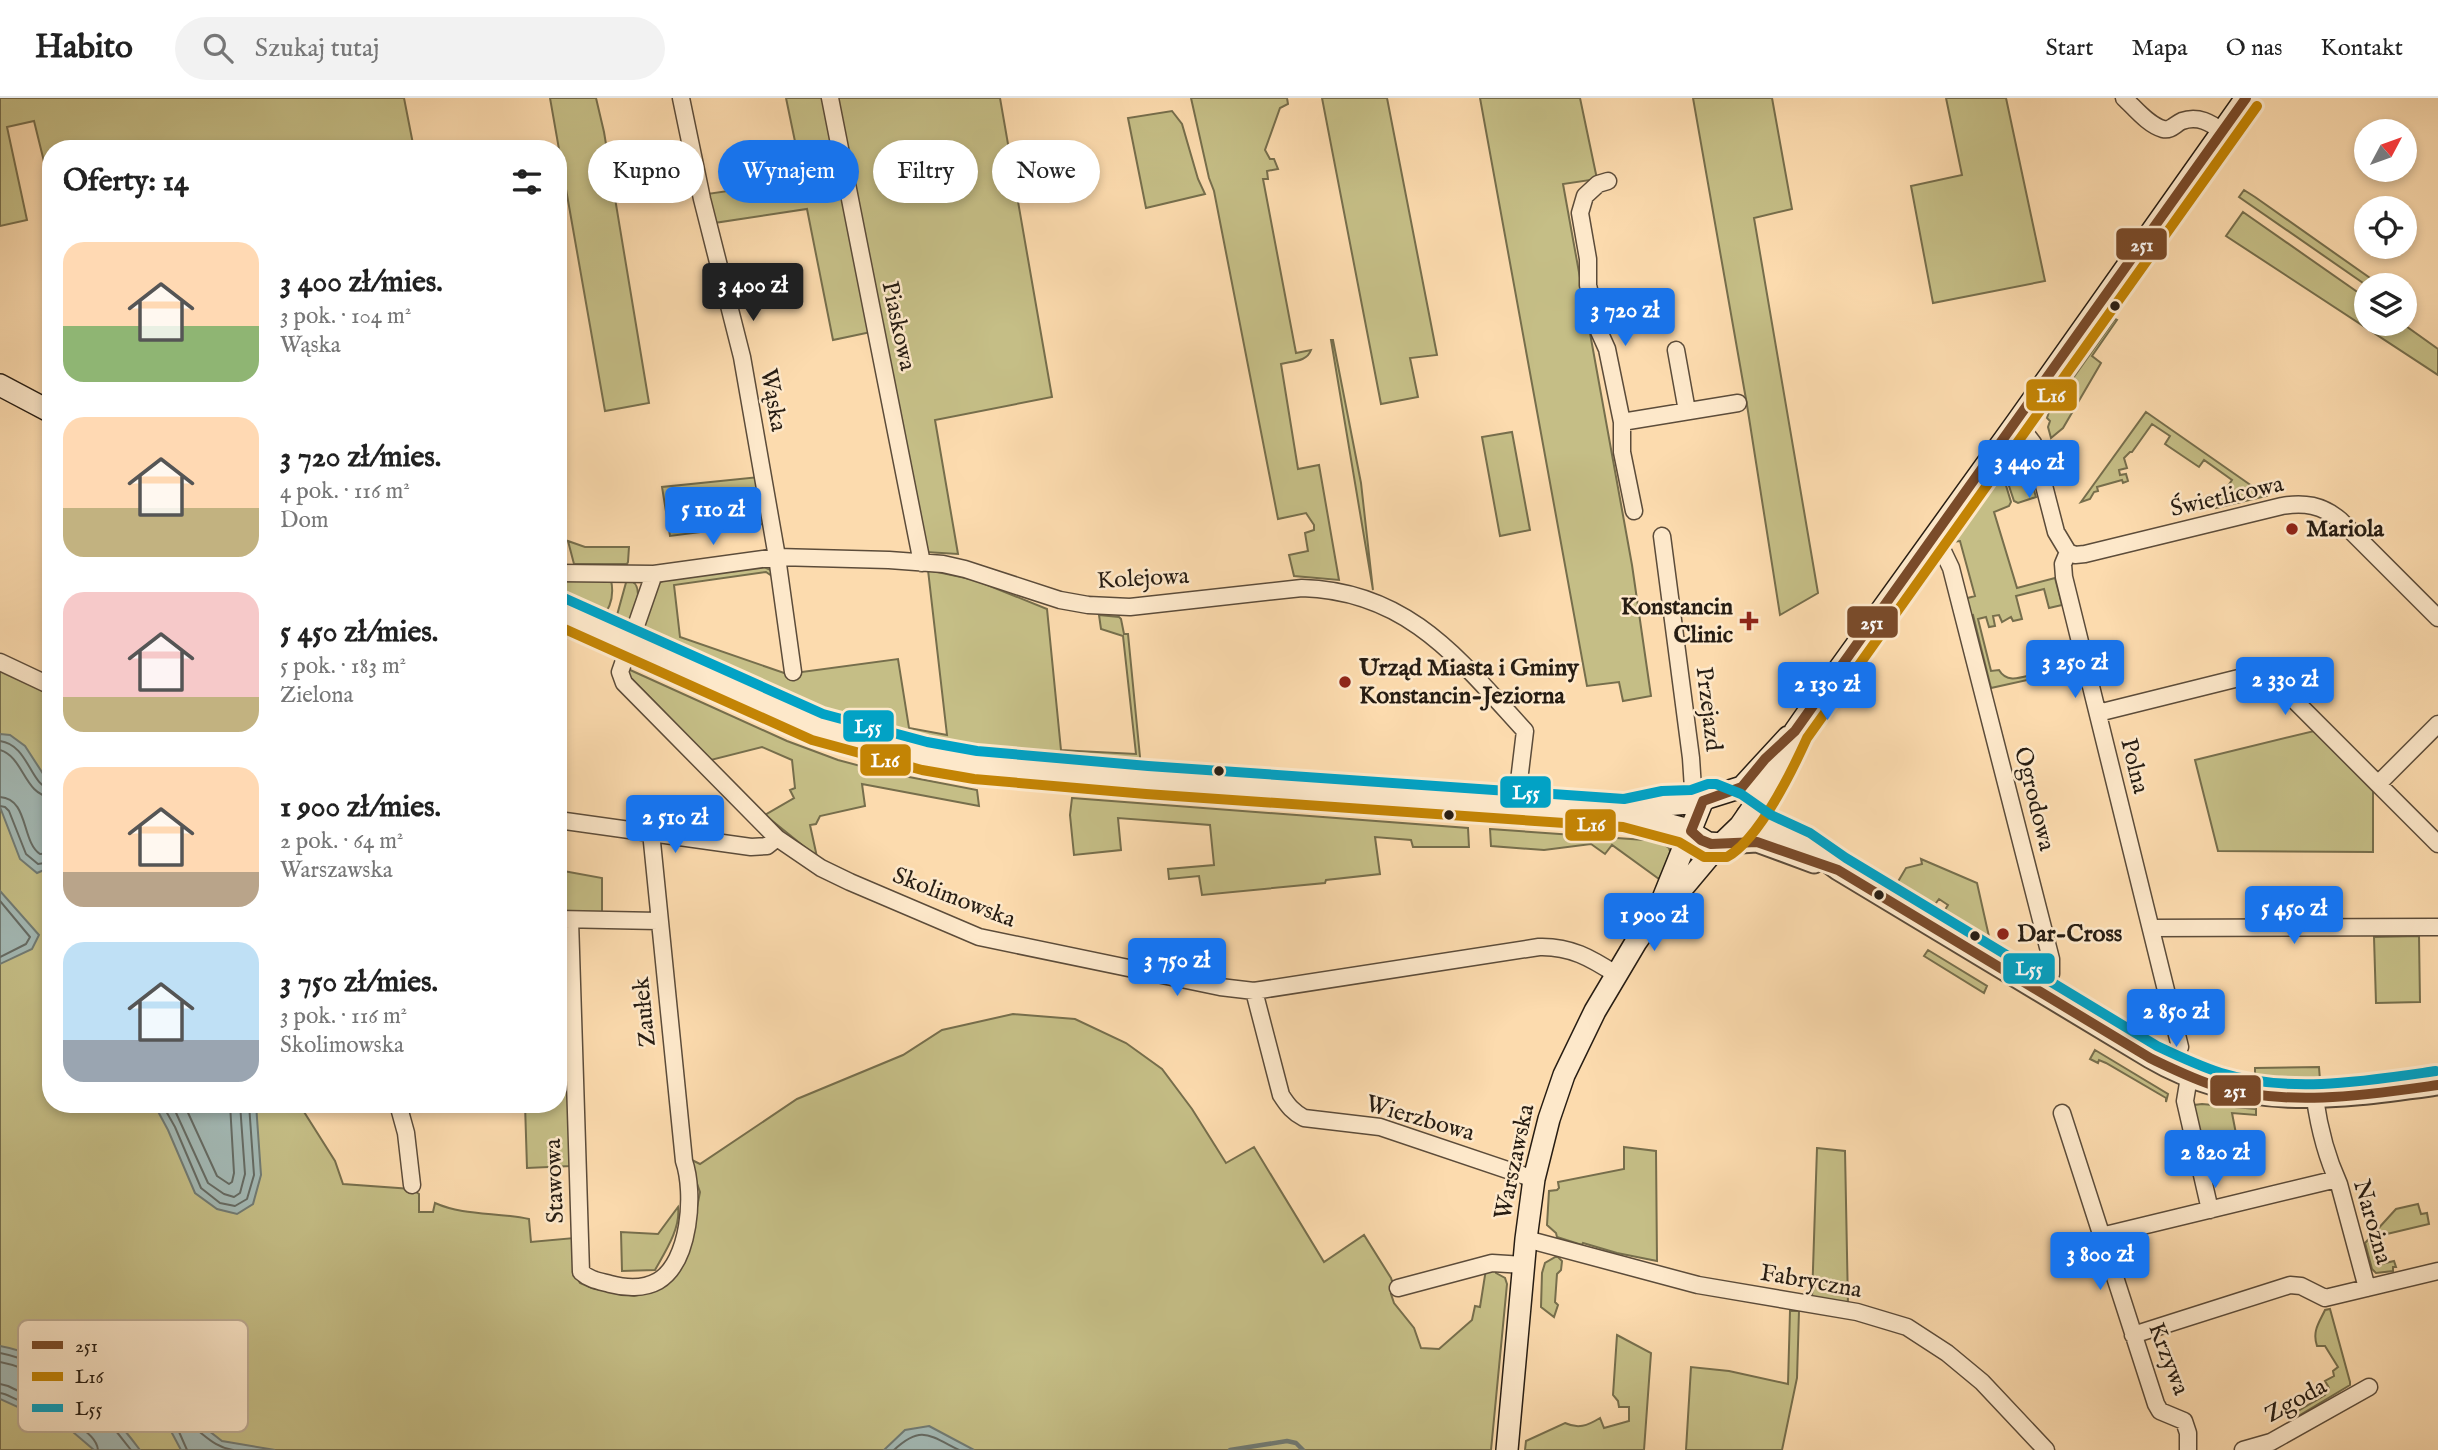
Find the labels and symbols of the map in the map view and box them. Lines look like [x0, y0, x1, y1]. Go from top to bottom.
north arrow [2354, 119, 2417, 182]
line badge: 251 [2115, 227, 2168, 261]
text: 251 [2131, 234, 2153, 258]
pin: 3 400 zł [681, 264, 825, 323]
street label: Piaskowa [873, 278, 923, 374]
pin: 3 720 zł [1553, 288, 1697, 348]
unlabelled marker [2108, 299, 2122, 313]
street label: Wąska [752, 366, 794, 435]
line badge: L16 [2025, 378, 2078, 412]
text: L16 [2037, 385, 2066, 409]
pin: 3 440 zł [1957, 440, 2101, 500]
street label: Świetlicowa [2167, 469, 2287, 525]
pin: 5 110 zł [641, 488, 785, 547]
place label: Mariola [2306, 514, 2384, 545]
marker: Mariola [2284, 521, 2300, 537]
street label: Kolejowa [1096, 561, 1190, 597]
place label: Konstancin Clinic [1621, 592, 1733, 651]
line badge: 251 [1846, 605, 1899, 639]
marker: Konstancin Clinic [1739, 611, 1759, 631]
text: 251 [1861, 612, 1883, 636]
pin: 3 250 zł [2003, 640, 2147, 700]
place label: Urząd Miasta i Gminy Konstancin-Jeziorna [1358, 653, 1580, 712]
pin: 2 330 zł [2213, 658, 2357, 717]
pin: 2 130 zł [1755, 662, 1899, 722]
street label: Przejazd [1687, 665, 1729, 753]
marker: Urząd Miasta i Gminy Konstancin-Jeziorna [1337, 674, 1353, 690]
line badge: L55 [842, 709, 895, 743]
text: L55 [854, 716, 882, 740]
street label: Polna [2112, 735, 2156, 798]
line badge: L16 [859, 743, 912, 777]
street label: Ogrodowa [2006, 744, 2062, 855]
text: L16 [871, 750, 900, 774]
unlabelled marker [1212, 764, 1226, 778]
line badge: L55 [1499, 775, 1552, 809]
text: L55 [1512, 782, 1540, 806]
pin: 2 510 zł [603, 796, 747, 855]
unlabelled marker [1442, 808, 1456, 822]
line badge: L16 [1564, 808, 1617, 842]
text: L16 [1577, 814, 1606, 838]
street label: Skolimowska [888, 860, 1021, 936]
pin: 5 450 zł [2222, 886, 2366, 946]
unlabelled marker [1872, 888, 1886, 902]
pin: 1 900 zł [1582, 894, 1726, 953]
place label: Dar-Cross [2017, 919, 2123, 950]
marker: Dar-Cross [1995, 926, 2011, 942]
unlabelled marker [1968, 929, 1982, 943]
pin: 3 750 zł [1105, 939, 1249, 998]
line badge: L55 [2002, 952, 2056, 985]
text: L55 [2015, 958, 2043, 982]
street label: Zaułek [626, 975, 664, 1048]
pin: 2 850 zł [2104, 990, 2248, 1049]
line badge: 251 [2209, 1074, 2262, 1107]
text: 251 [2224, 1080, 2246, 1104]
street label: Wierzbowa [1362, 1089, 1479, 1149]
street label: Warszawska [1488, 1101, 1543, 1223]
pin: 2 820 zł [2143, 1130, 2287, 1190]
street label: Stawowa [538, 1137, 572, 1224]
street label: Narożna [2345, 1176, 2399, 1268]
pin: 3 800 zł [2028, 1232, 2172, 1292]
street label: Fabryczna [1758, 1258, 1865, 1306]
street label: Krzywa [2140, 1318, 2196, 1400]
legend [18, 1320, 248, 1432]
text: 251 [75, 1335, 98, 1359]
text: L16 [75, 1366, 105, 1390]
street label: Zgoda [2260, 1371, 2333, 1431]
text: L55 [75, 1398, 102, 1422]

